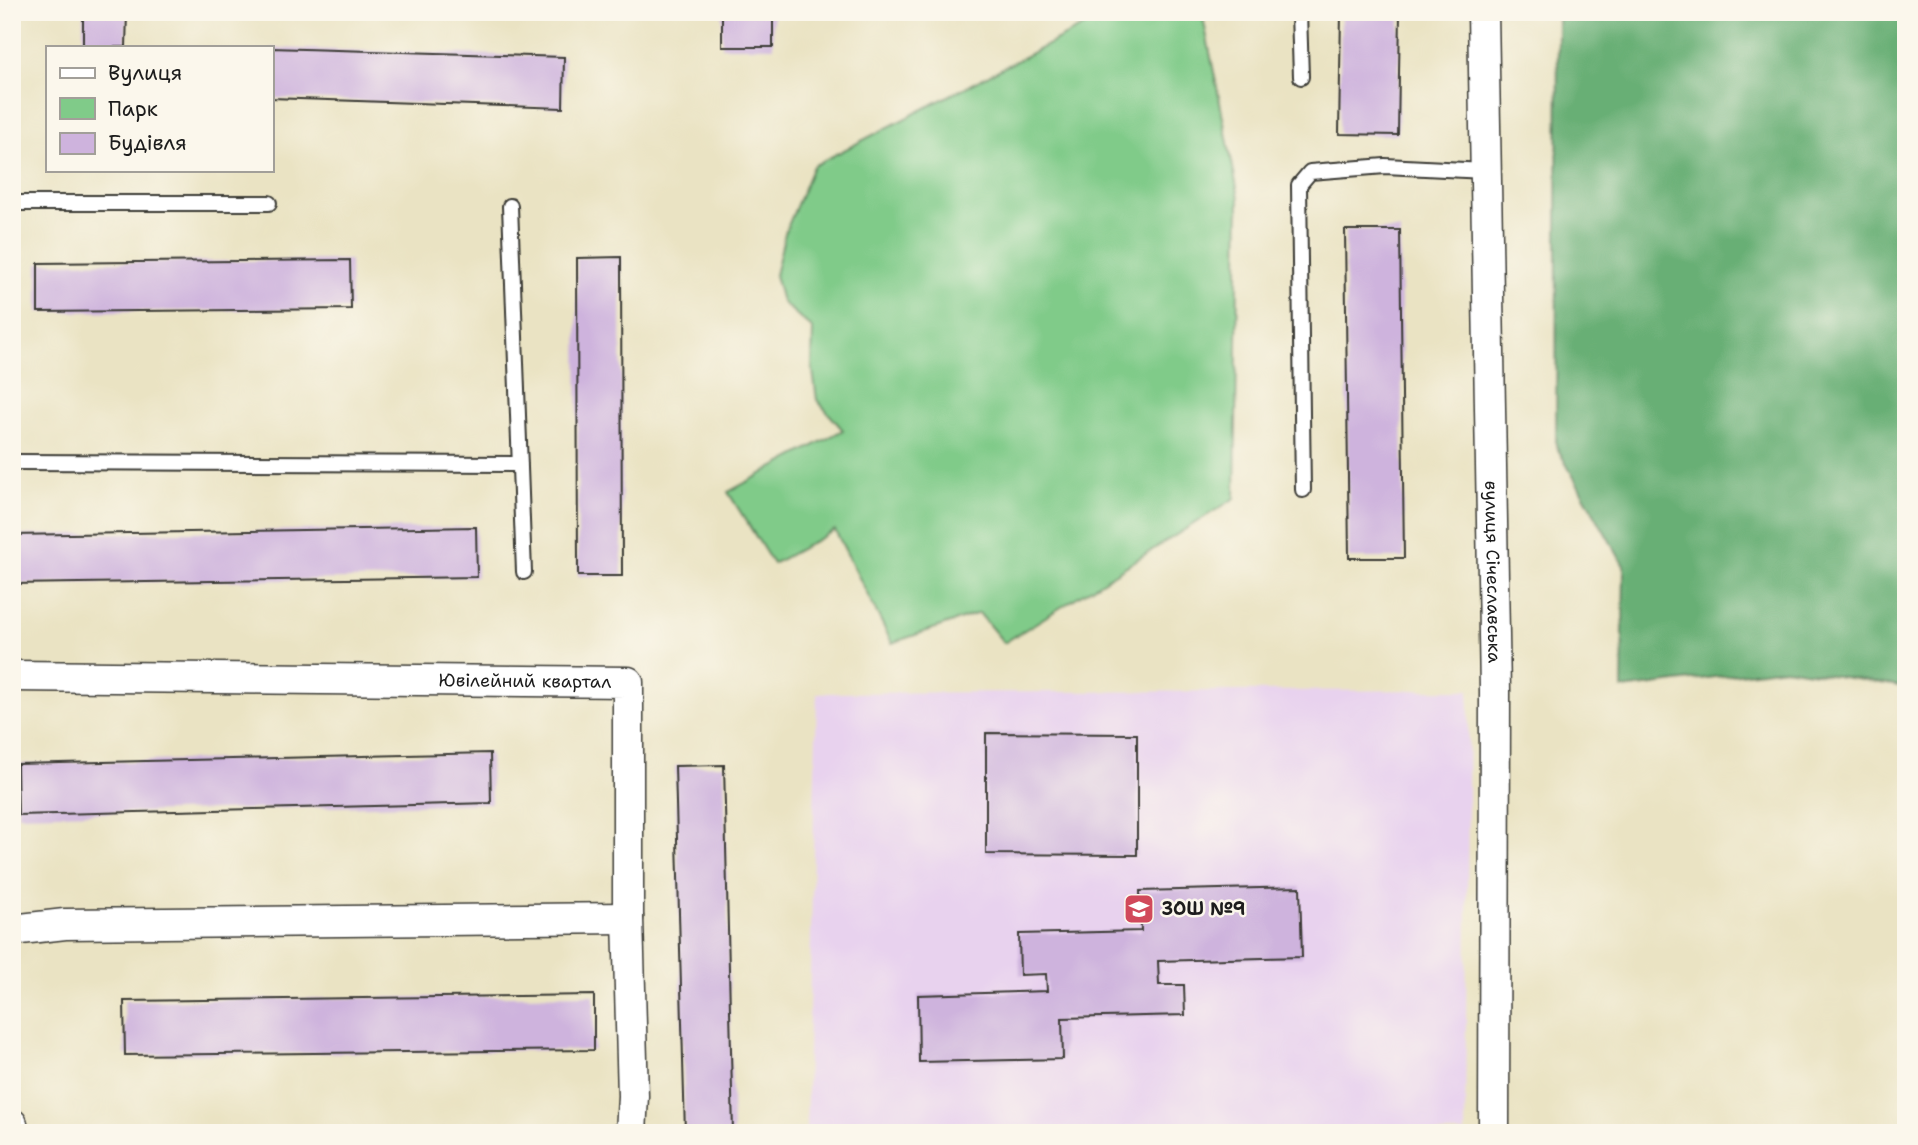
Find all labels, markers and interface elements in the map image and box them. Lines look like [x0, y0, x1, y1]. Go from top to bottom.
legend [46, 46, 273, 172]
text: Вулиця [108, 59, 182, 87]
text: Парк [108, 95, 158, 123]
text: Будівля [108, 129, 187, 157]
street label: вулиця Січеславська [1479, 480, 1507, 663]
street label: Ювілейний квартал [438, 668, 611, 694]
school or university icon: ЗОШ №9 [1122, 892, 1156, 926]
place label: ЗОШ №9 [1162, 897, 1245, 921]

